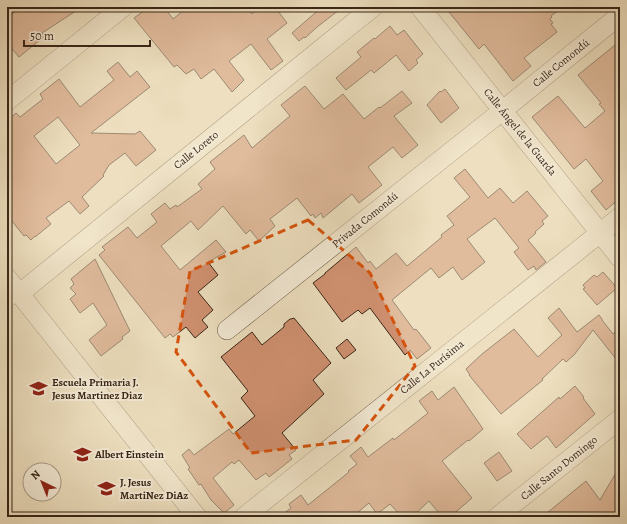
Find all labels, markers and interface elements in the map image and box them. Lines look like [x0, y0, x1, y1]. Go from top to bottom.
scale bar [24, 22, 150, 48]
text: 50 m [30, 28, 54, 44]
street label: Calle Comondú [529, 35, 593, 91]
street label: Calle Ángel de la Guarda [480, 85, 560, 179]
street label: Calle Loreto [170, 127, 222, 173]
street label: Privada Comondú [329, 189, 401, 251]
street label: Calle La Purísima [397, 336, 468, 398]
place label: Escuela Primaria J. Jesus Martinez Diaz [52, 375, 143, 403]
school or university icon: Escuela Primaria J. Jesus Martinez Diaz [29, 378, 49, 398]
street label: Calle Santo Domingo [517, 432, 601, 504]
school or university icon: Albert Einstein [72, 444, 92, 464]
place label: Albert Einstein [94, 447, 164, 462]
north arrow [22, 462, 62, 502]
text: N [27, 467, 44, 483]
place label: J. Jesus MartiNez DiAz [120, 475, 188, 503]
school or university icon: J. Jesus MartiNez DiAz [97, 478, 117, 498]

